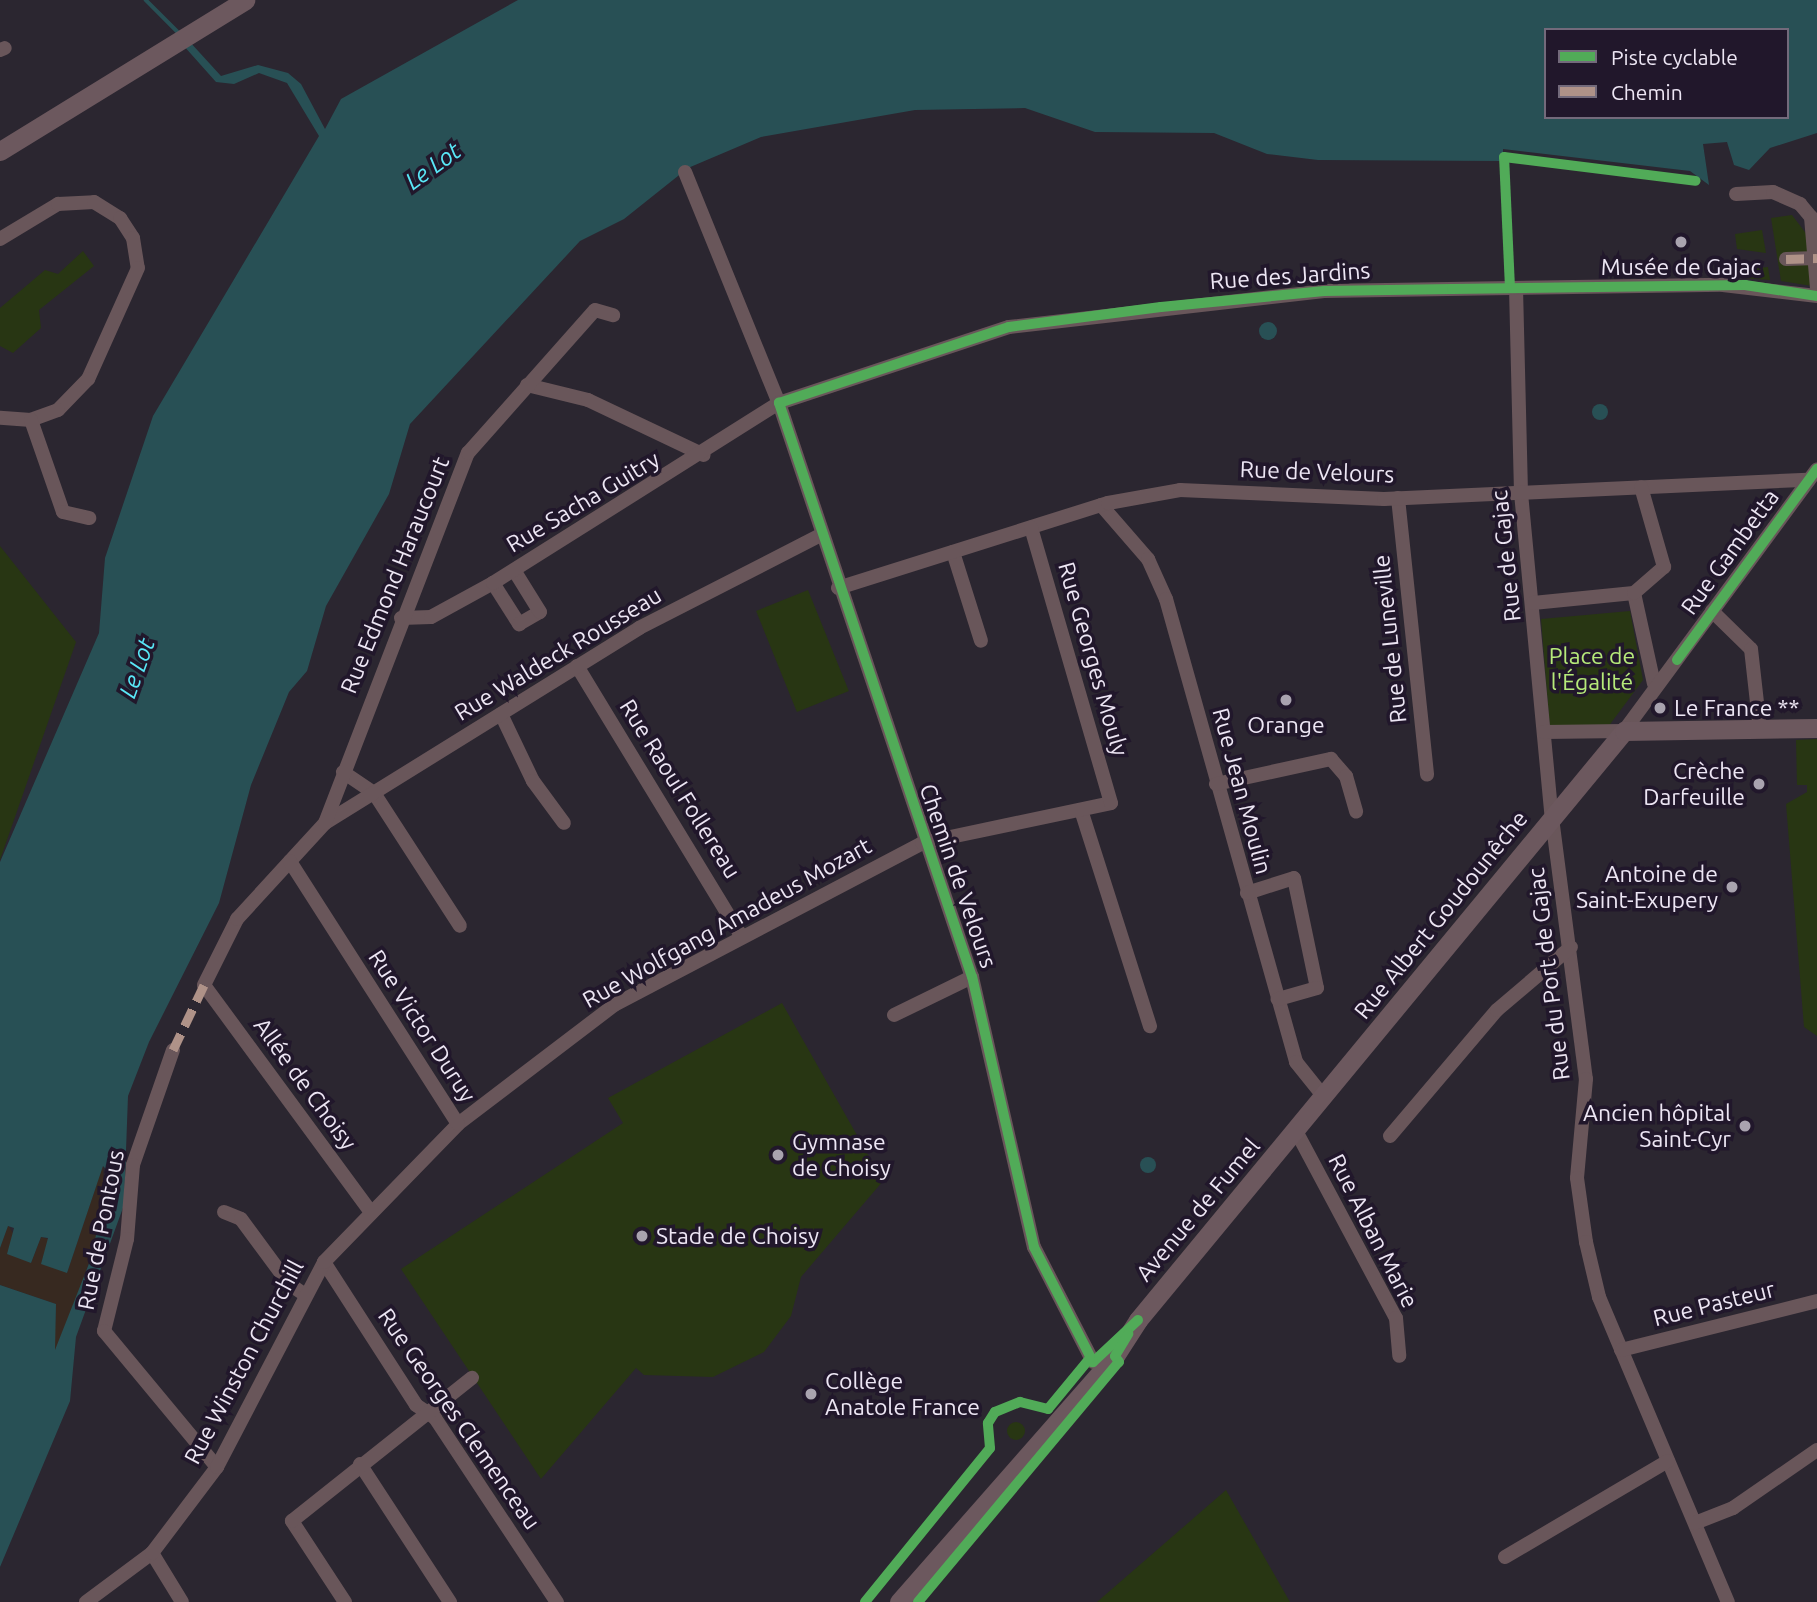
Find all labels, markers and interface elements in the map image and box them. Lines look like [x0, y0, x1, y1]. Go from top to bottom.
legend [1544, 28, 1789, 119]
text: Piste cyclable [1611, 45, 1738, 69]
text: Chemin [1611, 80, 1683, 104]
water label: Le Lot [400, 136, 466, 196]
marker: Musée de Gajac [1673, 234, 1689, 250]
place label: Musée de Gajac [1601, 253, 1761, 281]
street label: Rue des Jardins [1209, 257, 1371, 295]
street label: Rue Sacha Guitry [502, 445, 664, 559]
street label: Rue Edmond Haraucourt [335, 452, 455, 698]
street label: Rue de Velours [1239, 456, 1395, 488]
street label: Rue Gambetta [1675, 484, 1785, 620]
street label: Rue de Gajac [1485, 489, 1527, 623]
street label: Rue de Luneville [1367, 553, 1413, 725]
street label: Rue Georges Mouly [1052, 559, 1134, 759]
street label: Rue Waldeck Rousseau [450, 581, 666, 727]
water label: Le Lot [113, 634, 161, 702]
park label: Place de l'Égalité [1549, 642, 1635, 696]
marker: Orange [1278, 692, 1294, 708]
street label: Rue Raoul Follereau [614, 694, 746, 884]
place label: Le France ** [1674, 694, 1799, 722]
marker: Le France ** [1652, 700, 1668, 716]
street label: Rue Jean Moulin [1207, 705, 1277, 877]
place label: Orange [1247, 711, 1325, 739]
place label: Crèche Darfeuille [1643, 757, 1745, 811]
marker: Crèche Darfeuille [1751, 776, 1767, 792]
street label: Chemin de Velours [914, 780, 1002, 972]
street label: Rue Albert Goudounêche [1349, 805, 1533, 1025]
street label: Rue Wolfgang Amadeus Mozart [578, 832, 876, 1014]
place label: Antoine de Saint-Exupery [1576, 860, 1718, 914]
street label: Rue du Port de Gajac [1522, 866, 1576, 1082]
marker: Antoine de Saint-Exupery [1724, 879, 1740, 895]
street label: Rue Victor Duruy [363, 945, 481, 1107]
street label: Allée de Choisy [248, 1013, 362, 1155]
place label: Ancien hôpital Saint-Cyr [1583, 1099, 1731, 1153]
marker: Ancien hôpital Saint-Cyr [1737, 1118, 1753, 1134]
place label: Gymnase de Choisy [792, 1128, 891, 1182]
street label: Avenue de Fumel [1130, 1133, 1266, 1287]
marker: Gymnase de Choisy [770, 1147, 786, 1163]
street label: Rue de Pontous [72, 1148, 130, 1312]
street label: Rue Alban Marie [1322, 1149, 1424, 1313]
place label: Stade de Choisy [656, 1222, 819, 1250]
marker: Stade de Choisy [634, 1228, 650, 1244]
street label: Rue Winston Churchill [178, 1255, 310, 1469]
street label: Rue Pasteur [1650, 1276, 1778, 1332]
street label: Rue Georges Clemenceau [372, 1303, 546, 1535]
place label: Collège Anatole France [825, 1367, 980, 1421]
marker: Collège Anatole France [803, 1386, 819, 1402]

